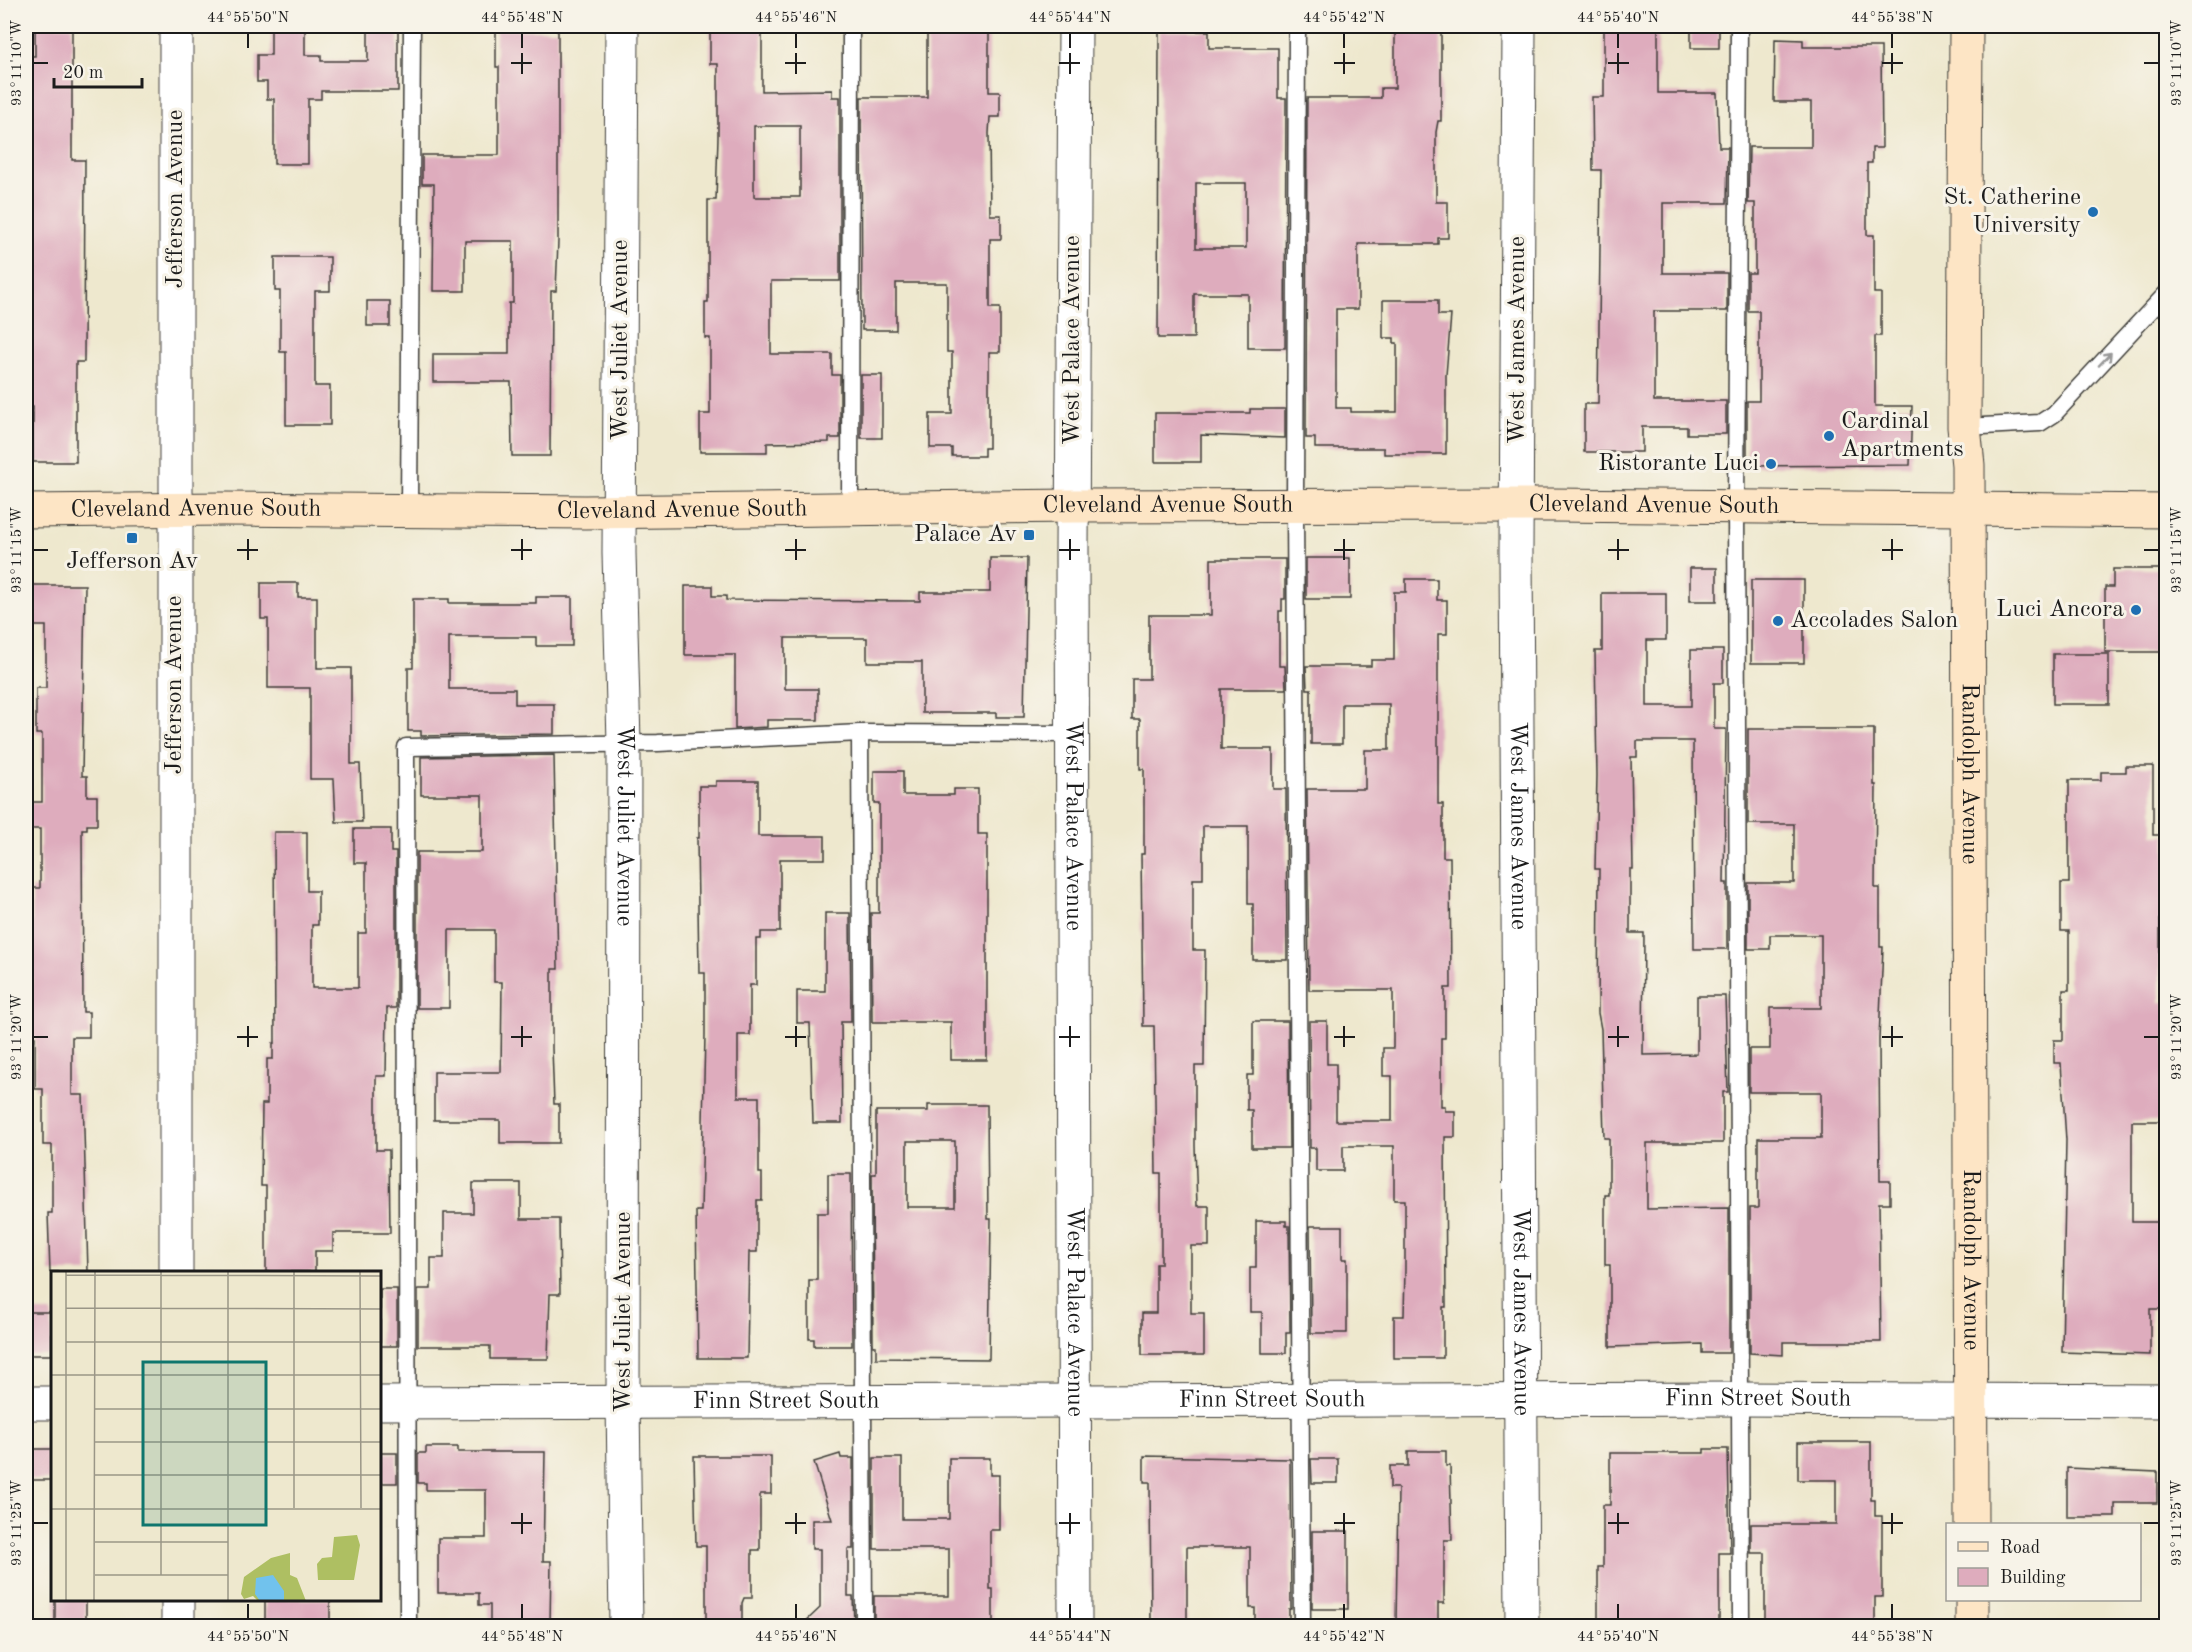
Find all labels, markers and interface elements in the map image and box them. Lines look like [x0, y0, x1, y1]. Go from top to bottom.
text: 44°55'50"N [207, 11, 289, 26]
text: 44°55'48"N [481, 11, 563, 26]
text: 44°55'46"N [755, 11, 837, 26]
text: 44°55'44"N [1029, 11, 1111, 26]
text: 44°55'42"N [1303, 11, 1385, 26]
text: 44°55'40"N [1577, 11, 1659, 26]
text: 44°55'38"N [1851, 11, 1933, 26]
text: 93°11'10"W [10, 20, 25, 106]
text: 93°11'10"W [2170, 20, 2185, 106]
scale bar [54, 51, 142, 89]
text: 20 m [63, 64, 103, 82]
street label: Jefferson Avenue [164, 110, 188, 288]
place label: St. Catherine University [1944, 186, 2081, 238]
marker: St. Catherine University [2086, 205, 2100, 219]
street label: West Palace Avenue [1061, 235, 1085, 445]
street label: West James Avenue [1506, 236, 1530, 444]
street label: West Juliet Avenue [609, 239, 633, 441]
one-way arrow [2098, 352, 2112, 367]
place label: Cardinal Apartments [1841, 410, 1964, 462]
marker: Cardinal Apartments [1822, 429, 1836, 443]
place label: Ristorante Luci [1598, 452, 1759, 476]
marker: Ristorante Luci [1764, 457, 1778, 471]
street label: Cleveland Avenue South [1528, 493, 1780, 519]
street label: Cleveland Avenue South [1042, 494, 1293, 518]
street label: Cleveland Avenue South [70, 497, 322, 523]
street label: Cleveland Avenue South [556, 497, 808, 524]
text: 93°11'15"W [10, 507, 25, 593]
text: 93°11'15"W [2170, 507, 2185, 593]
place label: Palace Av [914, 523, 1017, 547]
marker: Palace Av [1022, 528, 1036, 542]
marker: Jefferson Av [125, 531, 139, 545]
place label: Jefferson Av [66, 550, 198, 574]
street label: Jefferson Avenue [163, 596, 187, 774]
place label: Luci Ancora [1996, 598, 2124, 622]
marker: Luci Ancora [2129, 603, 2143, 617]
place label: Accolades Salon [1790, 609, 1958, 633]
marker: Accolades Salon [1771, 614, 1785, 628]
street label: Randolph Avenue [1957, 683, 1981, 865]
street label: West Palace Avenue [1060, 721, 1085, 931]
street label: West James Avenue [1505, 722, 1530, 930]
street label: West Juliet Avenue [612, 725, 636, 927]
text: 93°11'20"W [10, 994, 25, 1080]
text: 93°11'20"W [2170, 994, 2185, 1080]
street label: Randolph Avenue [1958, 1169, 1983, 1351]
street label: West Palace Avenue [1062, 1207, 1086, 1417]
street label: West James Avenue [1508, 1208, 1533, 1416]
street label: West Juliet Avenue [612, 1211, 636, 1413]
inset map [51, 1271, 381, 1601]
street label: Finn Street South [1665, 1387, 1851, 1412]
street label: Finn Street South [1179, 1388, 1365, 1413]
street label: Finn Street South [693, 1390, 879, 1414]
text: 93°11'25"W [10, 1480, 25, 1566]
text: 93°11'25"W [2170, 1480, 2185, 1566]
legend [1946, 1523, 2141, 1601]
text: Road [2000, 1539, 2040, 1557]
text: Building [2000, 1569, 2066, 1587]
text: 44°55'50"N [207, 1630, 289, 1645]
text: 44°55'48"N [481, 1630, 563, 1645]
text: 44°55'46"N [755, 1630, 837, 1645]
text: 44°55'44"N [1029, 1630, 1111, 1645]
text: 44°55'42"N [1303, 1630, 1385, 1645]
text: 44°55'40"N [1577, 1630, 1659, 1645]
text: 44°55'38"N [1851, 1630, 1933, 1645]

